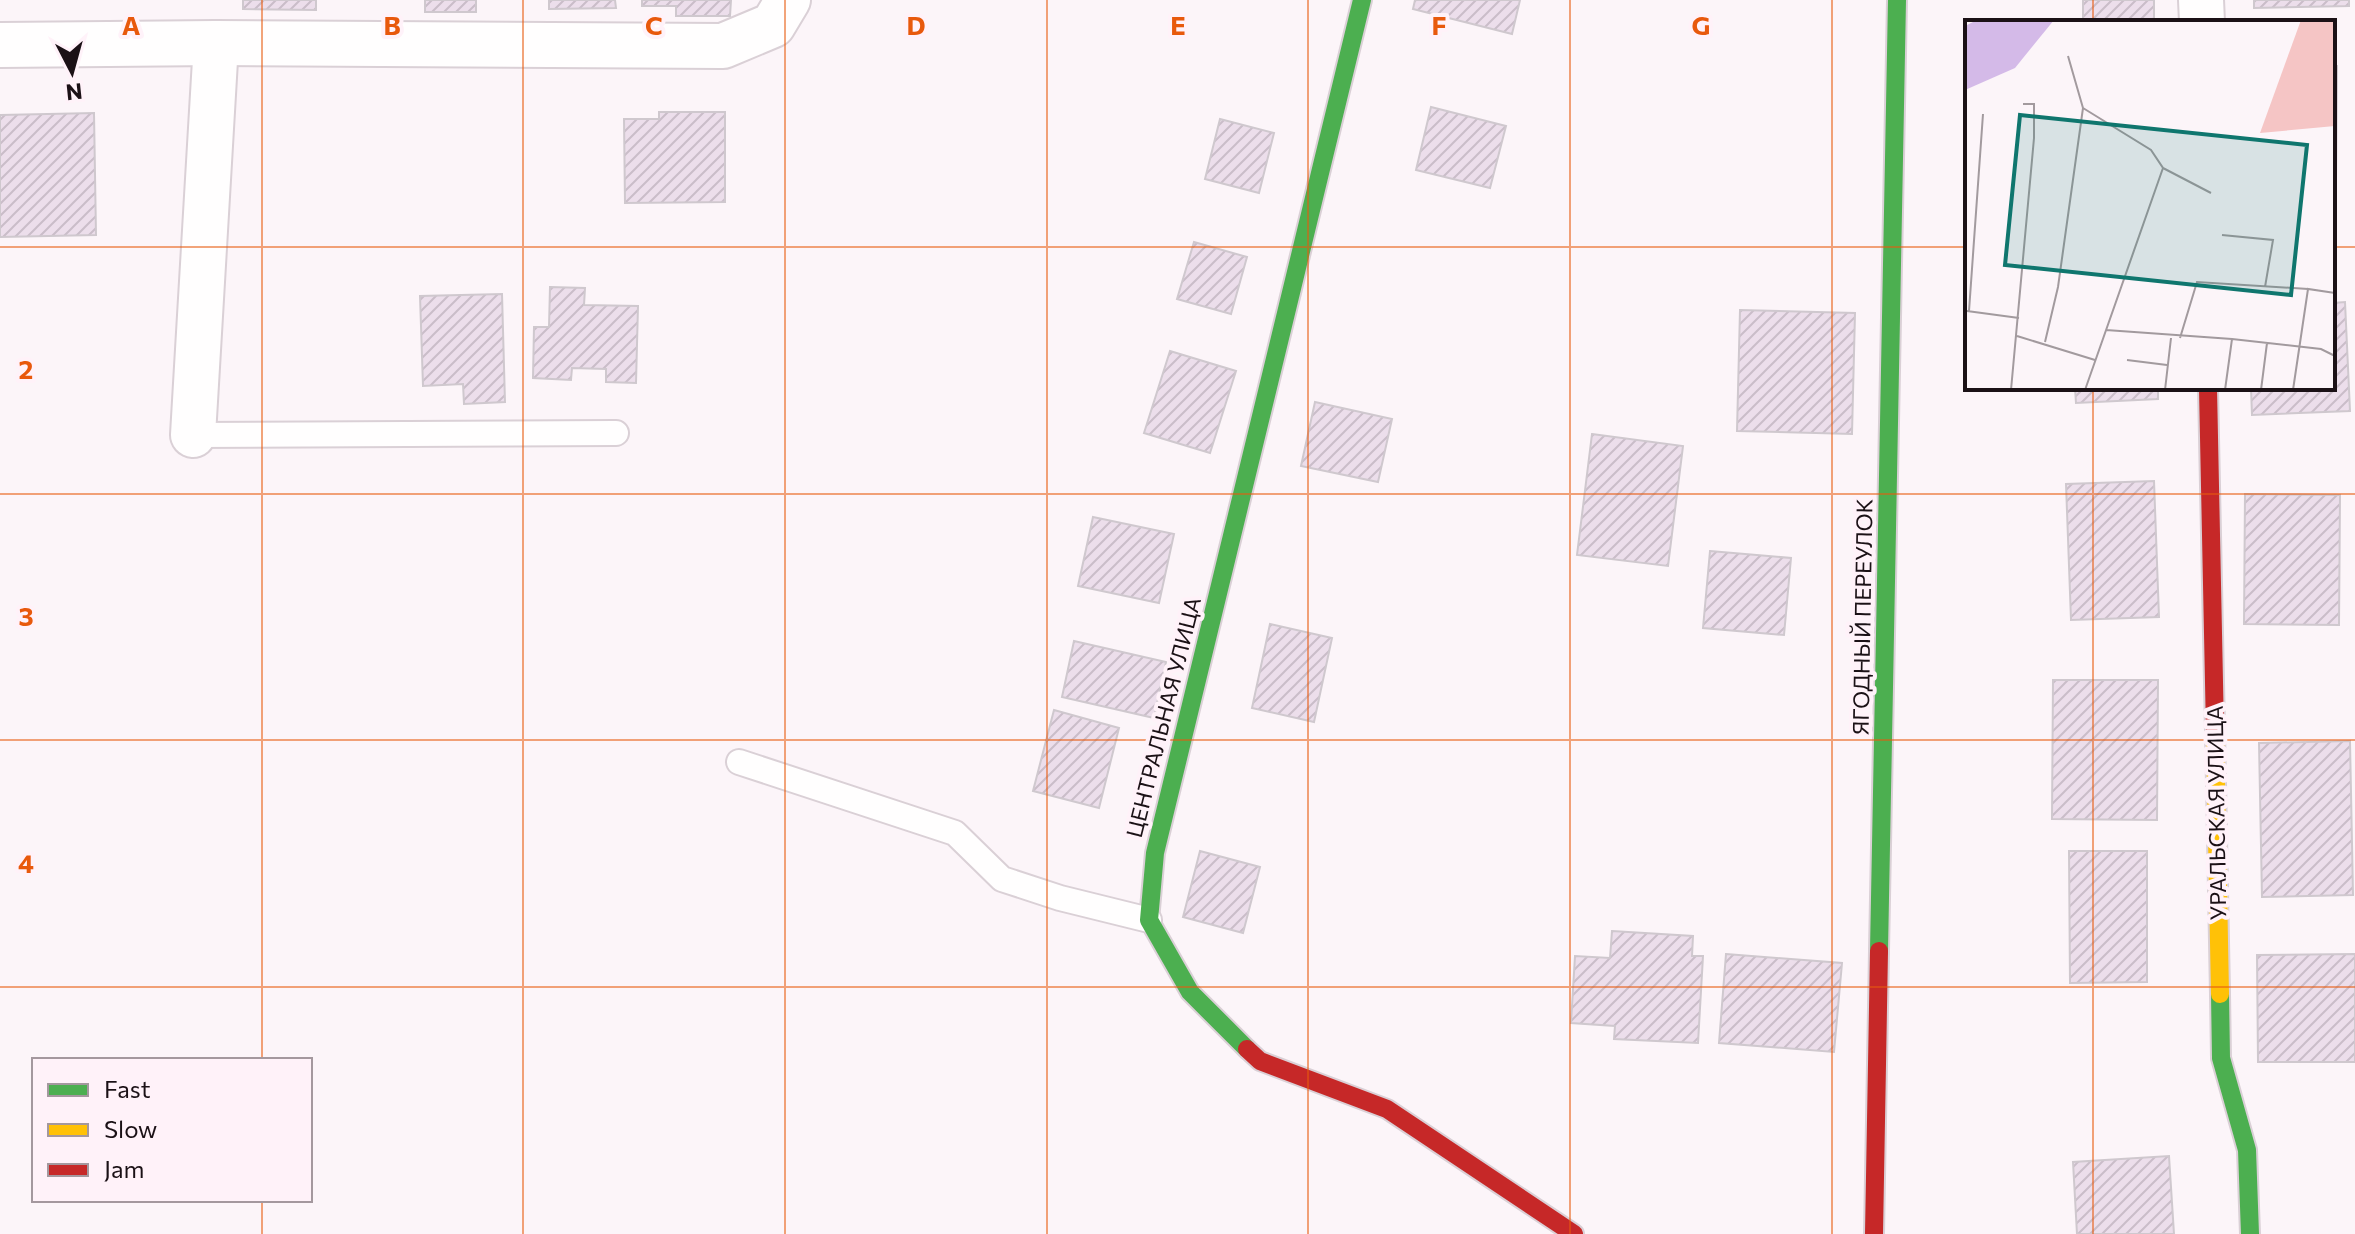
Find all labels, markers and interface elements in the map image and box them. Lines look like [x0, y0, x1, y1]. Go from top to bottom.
text: A [122, 9, 141, 40]
text: B [383, 9, 401, 40]
text: C [645, 9, 663, 40]
text: D [906, 9, 926, 40]
text: E [1170, 9, 1186, 40]
text: F [1431, 9, 1447, 40]
text: G [1692, 9, 1710, 40]
inset map [1965, 20, 2335, 390]
north arrow [32, 32, 112, 112]
text: N [65, 78, 84, 107]
text: 2 [19, 353, 33, 384]
street label: ЯГОДНЫЙ ПЕРЕУЛОК [1846, 498, 1878, 736]
street label: ЦЕНТРАЛЬНАЯ УЛИЦА [1120, 594, 1206, 840]
text: 3 [18, 600, 34, 631]
street label: УРАЛЬСКАЯ УЛИЦА [2201, 705, 2231, 921]
text: 4 [18, 847, 34, 878]
legend [32, 1058, 312, 1202]
text: Fast [104, 1074, 151, 1103]
text: Slow [104, 1114, 157, 1143]
text: Jam [104, 1154, 144, 1183]

